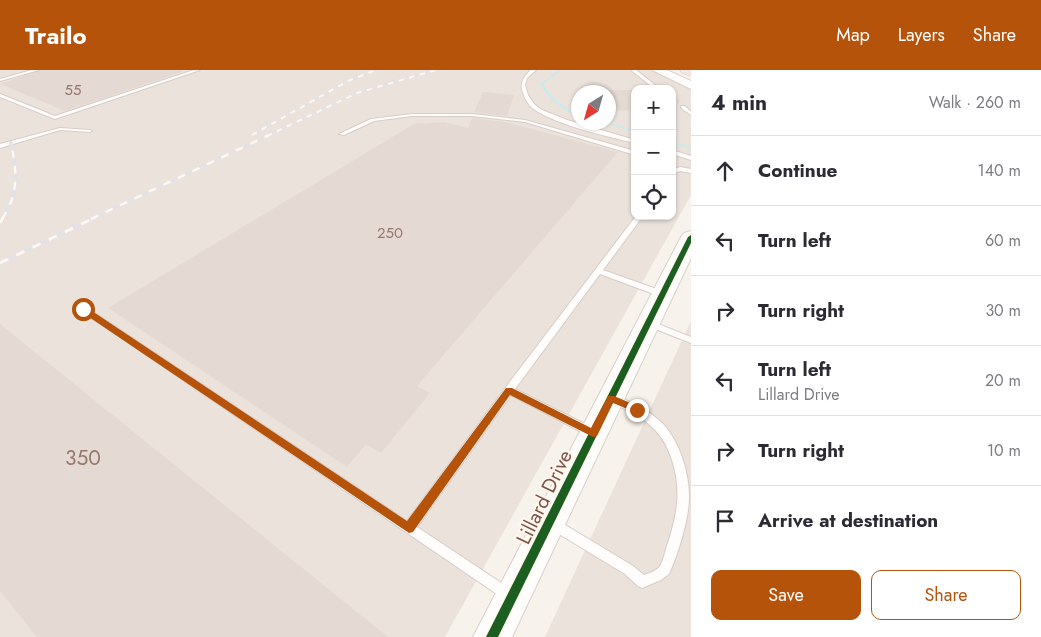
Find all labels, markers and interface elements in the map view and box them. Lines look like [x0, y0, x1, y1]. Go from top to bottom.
text: Trailo [25, 18, 87, 53]
text: Map [836, 22, 870, 48]
text: Layers [898, 22, 945, 48]
text: Share [973, 22, 1016, 48]
house number: 55 [65, 79, 81, 101]
north arrow [571, 85, 616, 130]
map controls [631, 85, 676, 220]
button: + [631, 85, 676, 130]
text: 4 min [711, 88, 767, 118]
text: Walk · 260 m [929, 91, 1021, 114]
button: − [631, 130, 676, 175]
icon: ahead [711, 157, 739, 185]
text: Continue [758, 157, 837, 184]
text: 140 m [978, 159, 1021, 182]
button: locate [631, 175, 676, 220]
house number: 250 [377, 222, 403, 244]
icon: left [711, 227, 739, 255]
text: Turn left [758, 227, 831, 254]
text: 60 m [985, 229, 1021, 252]
icon: right [711, 297, 739, 325]
text: Turn right [758, 297, 844, 324]
route start [72, 298, 95, 321]
text: 30 m [985, 299, 1021, 322]
text: Turn left [758, 356, 831, 383]
icon: left [711, 367, 739, 395]
text: 20 m [985, 369, 1021, 392]
text: Lillard Drive [758, 383, 839, 406]
route end [626, 399, 649, 422]
icon: right [711, 437, 739, 465]
text: Turn right [758, 437, 844, 464]
text: 10 m [987, 439, 1021, 462]
house number: 350 [65, 443, 101, 473]
street label: Lillard Drive [509, 445, 580, 549]
icon: arrive [711, 507, 739, 535]
text: Arrive at destination [758, 507, 938, 534]
button: Save [711, 570, 861, 620]
button: Share [871, 570, 1021, 620]

